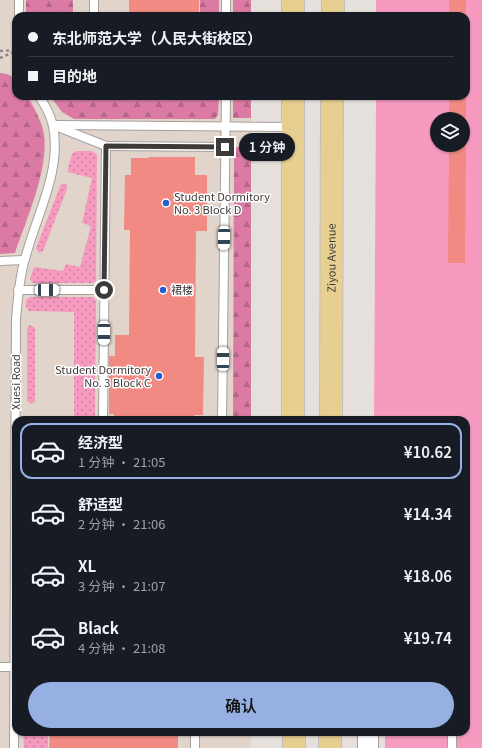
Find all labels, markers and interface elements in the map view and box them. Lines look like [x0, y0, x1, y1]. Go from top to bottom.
text: 东北师范大学（人民大街校区） [52, 27, 262, 48]
text: 目的地 [52, 65, 97, 86]
map controls [430, 112, 470, 152]
button: layers [430, 112, 470, 152]
callout: 1 分钟 [239, 133, 295, 161]
text: 1 分钟 [249, 137, 285, 156]
route end [216, 138, 234, 156]
place label: Student Dormitory No. 3 Block D [174, 188, 270, 217]
marker: Student Dormitory No. 3 Block D [161, 198, 171, 208]
street label: Ziyou Avenue [322, 223, 339, 293]
car [218, 226, 230, 250]
route start [95, 281, 113, 299]
place label: 裙楼 [171, 281, 193, 297]
car [35, 284, 59, 296]
marker: 裙楼 [158, 285, 168, 295]
car [98, 321, 110, 345]
car [217, 347, 229, 371]
street label: Xuesi Road [7, 354, 23, 410]
place label: Student Dormitory No. 3 Block C [55, 361, 151, 390]
marker: Student Dormitory No. 3 Block C [154, 371, 164, 381]
text: 经济型 [78, 431, 123, 452]
icon: car [30, 433, 66, 469]
text: ¥10.62 [404, 441, 452, 462]
text: 1 分钟 · 21:05 [78, 452, 165, 471]
text: 舒适型 [78, 493, 123, 514]
icon: car [30, 495, 66, 531]
text: ¥14.34 [404, 503, 452, 524]
text: 2 分钟 · 21:06 [78, 514, 165, 533]
text: XL [78, 555, 96, 576]
icon: car [30, 557, 66, 593]
text: ¥18.06 [404, 565, 452, 586]
text: 3 分钟 · 21:07 [78, 576, 165, 595]
text: Black [78, 617, 119, 638]
icon: car [30, 619, 66, 655]
text: ¥19.74 [404, 627, 452, 648]
text: 4 分钟 · 21:08 [78, 638, 165, 657]
button: 确认 [28, 682, 454, 728]

